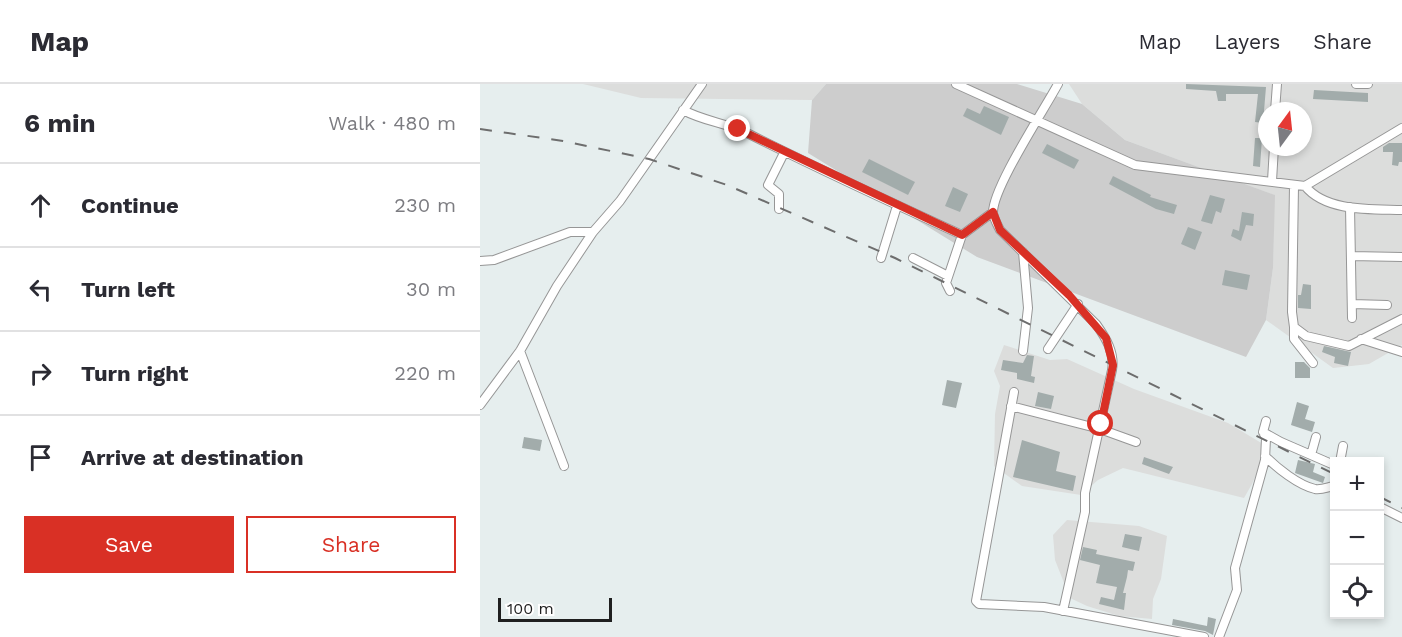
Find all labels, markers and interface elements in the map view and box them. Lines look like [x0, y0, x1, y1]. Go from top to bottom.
text: Map [30, 25, 89, 58]
text: Map [1138, 29, 1181, 54]
text: Layers [1214, 29, 1280, 54]
text: Share [1313, 29, 1372, 54]
north arrow [1258, 102, 1312, 156]
text: 6 min [24, 108, 96, 138]
text: Walk · 480 m [328, 111, 456, 135]
route end [724, 115, 750, 141]
icon: ahead [24, 189, 57, 222]
text: Continue [81, 193, 179, 218]
text: 230 m [394, 193, 456, 217]
icon: left [24, 273, 57, 306]
text: Turn left [81, 277, 175, 302]
text: 30 m [406, 277, 456, 301]
icon: right [24, 357, 57, 390]
text: Turn right [81, 361, 188, 386]
text: 220 m [394, 361, 456, 385]
route start [1087, 410, 1113, 436]
icon: arrive [24, 441, 57, 474]
text: Arrive at destination [81, 445, 304, 470]
map controls [1330, 457, 1384, 619]
button: + [1330, 457, 1384, 511]
button: − [1330, 511, 1384, 565]
button: Save [24, 516, 234, 573]
button: Share [246, 516, 456, 573]
button: locate [1330, 565, 1384, 619]
scale bar [498, 595, 612, 622]
text: 100 m [507, 599, 554, 618]

